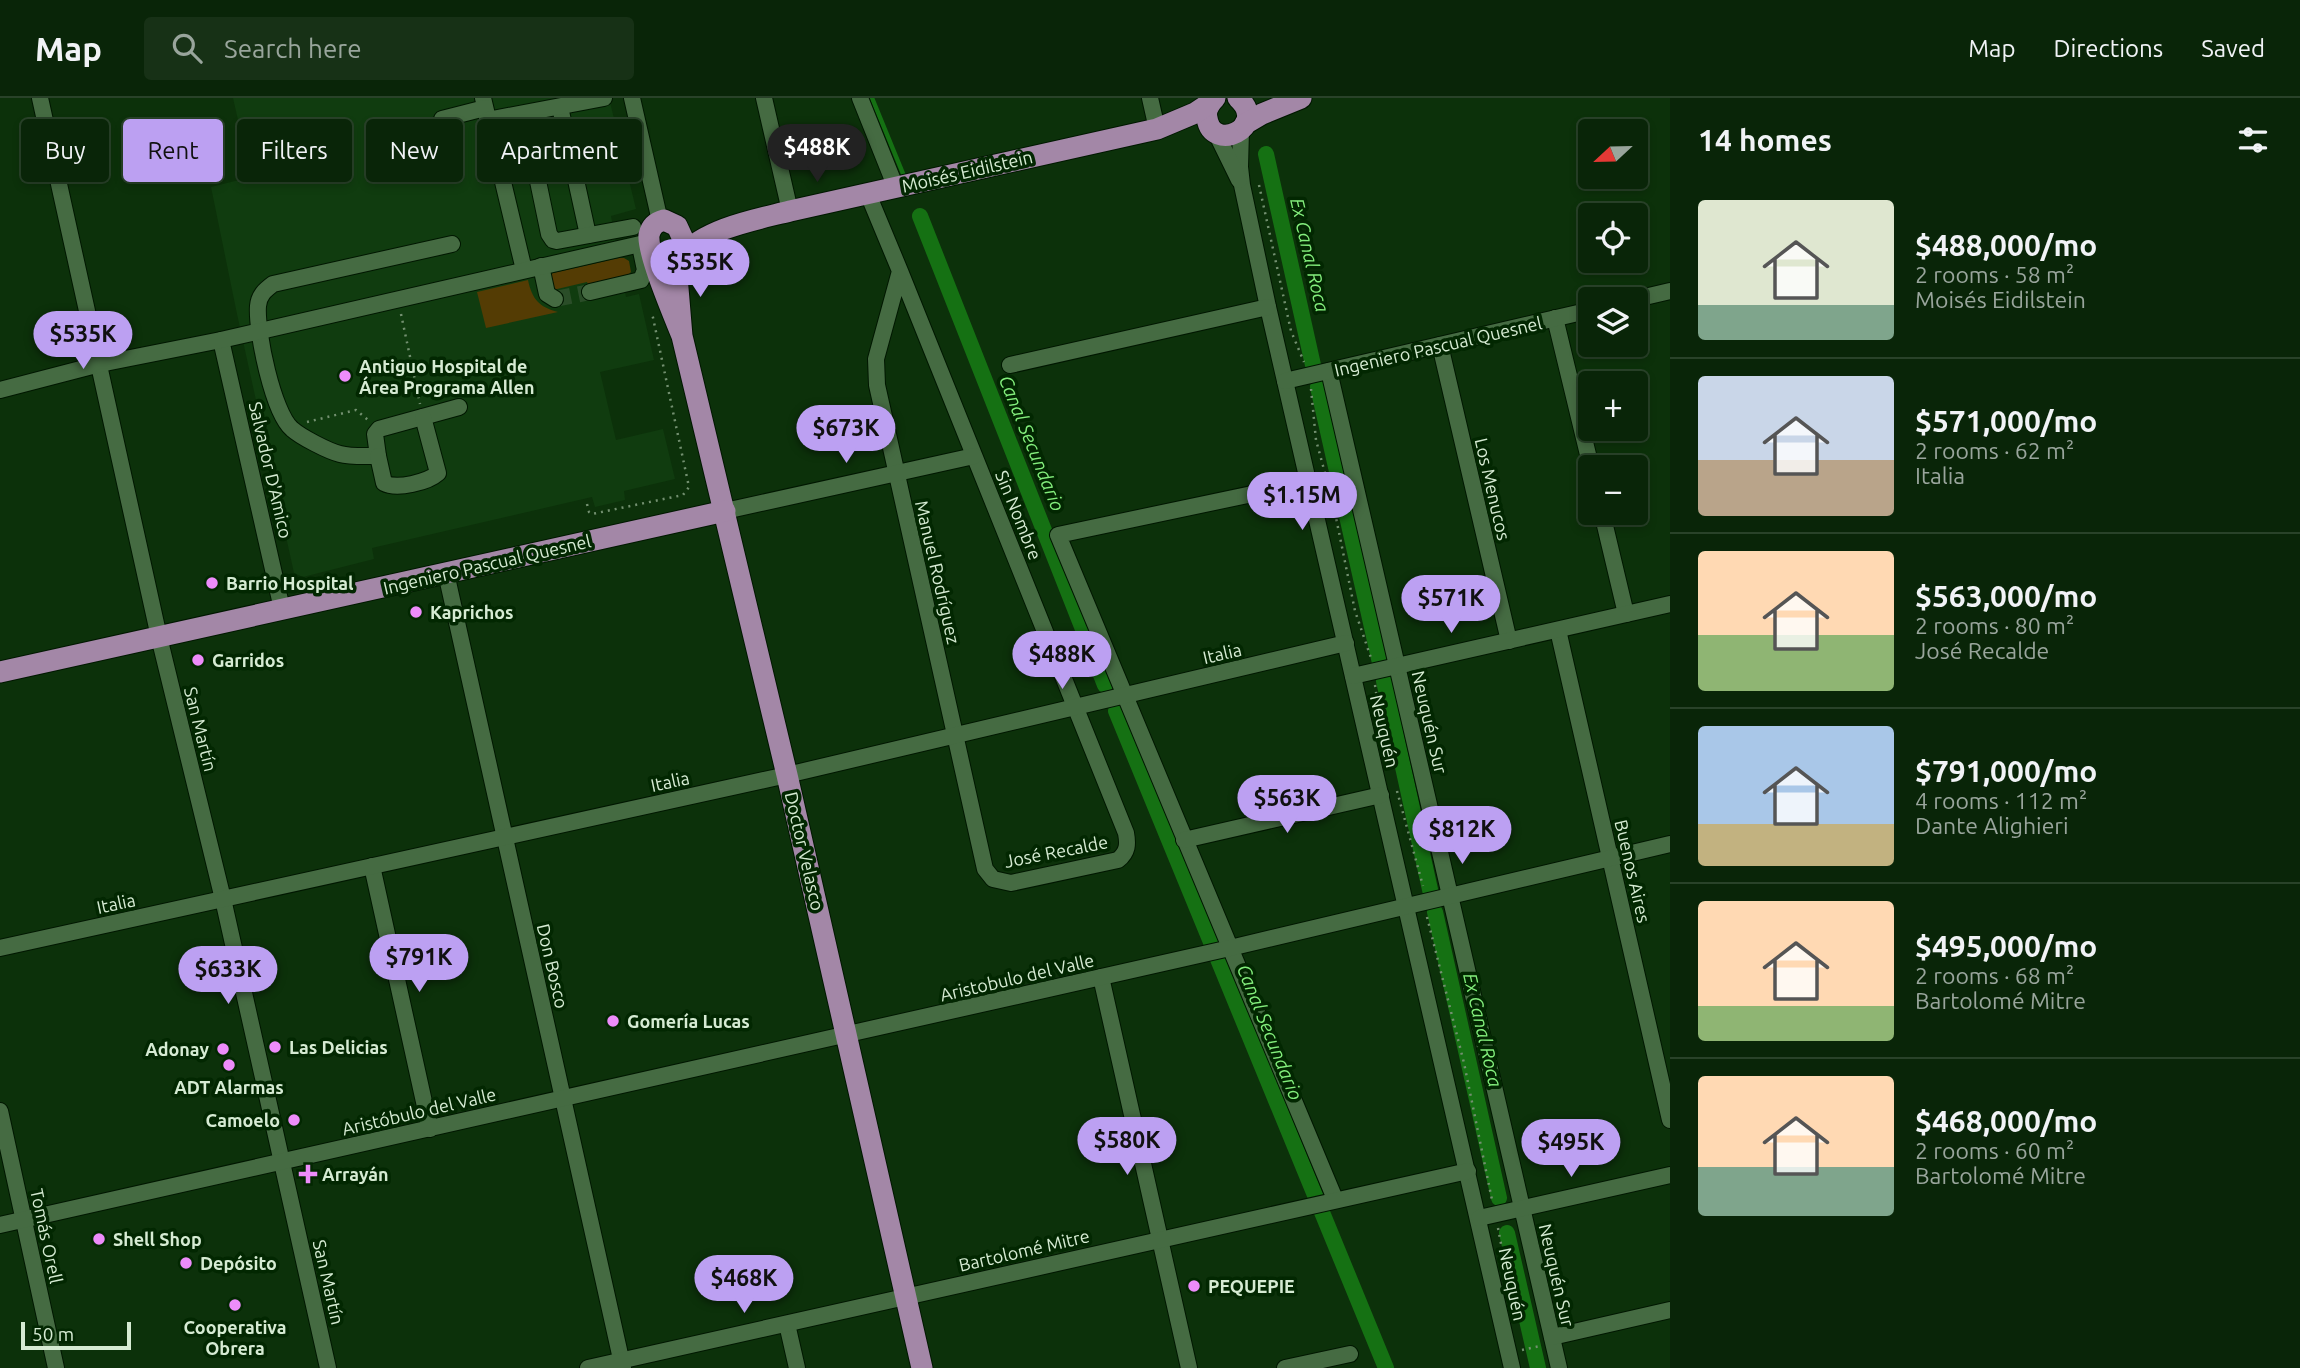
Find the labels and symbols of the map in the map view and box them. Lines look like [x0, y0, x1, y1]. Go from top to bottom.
north arrow [1578, 119, 1648, 189]
pin: $488K [768, 125, 866, 184]
street label: Moisés Eidilstein [900, 146, 1034, 196]
water label: Ex Canal Roca [1286, 196, 1334, 314]
pin: $535K [651, 240, 749, 299]
pin: $535K [34, 312, 132, 371]
street label: Ingeniero Pascual Quesnel [1332, 312, 1544, 381]
place label: Antiguo Hospital de Área Programa Allen [359, 356, 534, 397]
marker: Antiguo Hospital de Área Programa Allen [337, 368, 353, 384]
water label: Canal Secundario [995, 372, 1069, 514]
street label: Salvador D'Amico [246, 400, 296, 540]
pin: $673K [797, 406, 895, 465]
street label: Los Menucos [1472, 436, 1515, 542]
street label: Sin Nombre [992, 467, 1046, 563]
pin: $1.15M [1245, 472, 1359, 532]
street label: Manuel Rodríguez [912, 498, 964, 646]
street label: Ingeniero Pascual Quesnel [381, 530, 593, 599]
place label: Barrio Hospital [226, 573, 354, 593]
marker: Barrio Hospital [204, 575, 220, 591]
pin: $571K [1402, 575, 1500, 635]
place label: Kaprichos [430, 602, 514, 622]
marker: Kaprichos [408, 604, 424, 620]
pin: $488K [1013, 632, 1111, 691]
street label: Italia [1201, 639, 1243, 667]
place label: Garridos [212, 650, 284, 670]
marker: Garridos [190, 652, 206, 668]
street label: Neuquén Sur [1408, 669, 1452, 775]
street label: San Martín [181, 685, 221, 773]
street label: Neuquén [1367, 693, 1403, 769]
street label: Italia [649, 767, 691, 795]
pin: $563K [1238, 776, 1336, 835]
street label: Doctor Velasco [782, 790, 828, 912]
pin: $812K [1413, 806, 1511, 866]
street label: Buenos Aires [1611, 818, 1655, 925]
street label: José Recalde [1002, 831, 1110, 871]
street label: Italia [95, 889, 137, 917]
street label: Don Bosco [534, 922, 572, 1010]
pin: $791K [370, 934, 468, 994]
pin: $633K [179, 946, 277, 1006]
street label: Aristobulo del Valle [938, 950, 1096, 1004]
water label: Canal Secundario [1233, 961, 1307, 1103]
water label: Ex Canal Roca [1459, 971, 1507, 1089]
place label: Gomería Lucas [627, 1011, 750, 1031]
marker: Gomería Lucas [605, 1013, 621, 1029]
place label: Las Delicias [289, 1037, 388, 1057]
place label: Adonay [145, 1039, 209, 1059]
marker: Las Delicias [267, 1039, 283, 1055]
marker: Adonay [215, 1041, 231, 1057]
marker: ADT Alarmas [221, 1057, 237, 1073]
place label: ADT Alarmas [174, 1077, 284, 1097]
street label: Aristóbulo del Valle [340, 1084, 498, 1138]
place label: Camoelo [206, 1110, 280, 1130]
marker: Camoelo [286, 1112, 302, 1128]
pin: $580K [1078, 1118, 1176, 1177]
pin: $495K [1522, 1119, 1620, 1179]
place label: Arrayán [322, 1164, 389, 1184]
marker: Arrayán [300, 1166, 316, 1182]
street label: Tomás Orell [27, 1187, 67, 1286]
street label: Neuquén Sur [1535, 1222, 1579, 1328]
street label: Bartolomé Mitre [957, 1225, 1091, 1275]
place label: Shell Shop [113, 1229, 202, 1249]
marker: Shell Shop [91, 1231, 107, 1247]
street label: San Martín [310, 1238, 348, 1326]
street label: Neuquén [1496, 1246, 1530, 1322]
place label: Depósito [200, 1253, 277, 1273]
marker: Depósito [178, 1255, 194, 1271]
pin: $468K [695, 1256, 793, 1315]
place label: PEQUEPIE [1208, 1276, 1295, 1296]
marker: PEQUEPIE [1186, 1278, 1202, 1294]
marker: Cooperativa Obrera [227, 1297, 243, 1313]
place label: Cooperativa Obrera [184, 1317, 287, 1358]
scale bar [21, 1319, 131, 1351]

